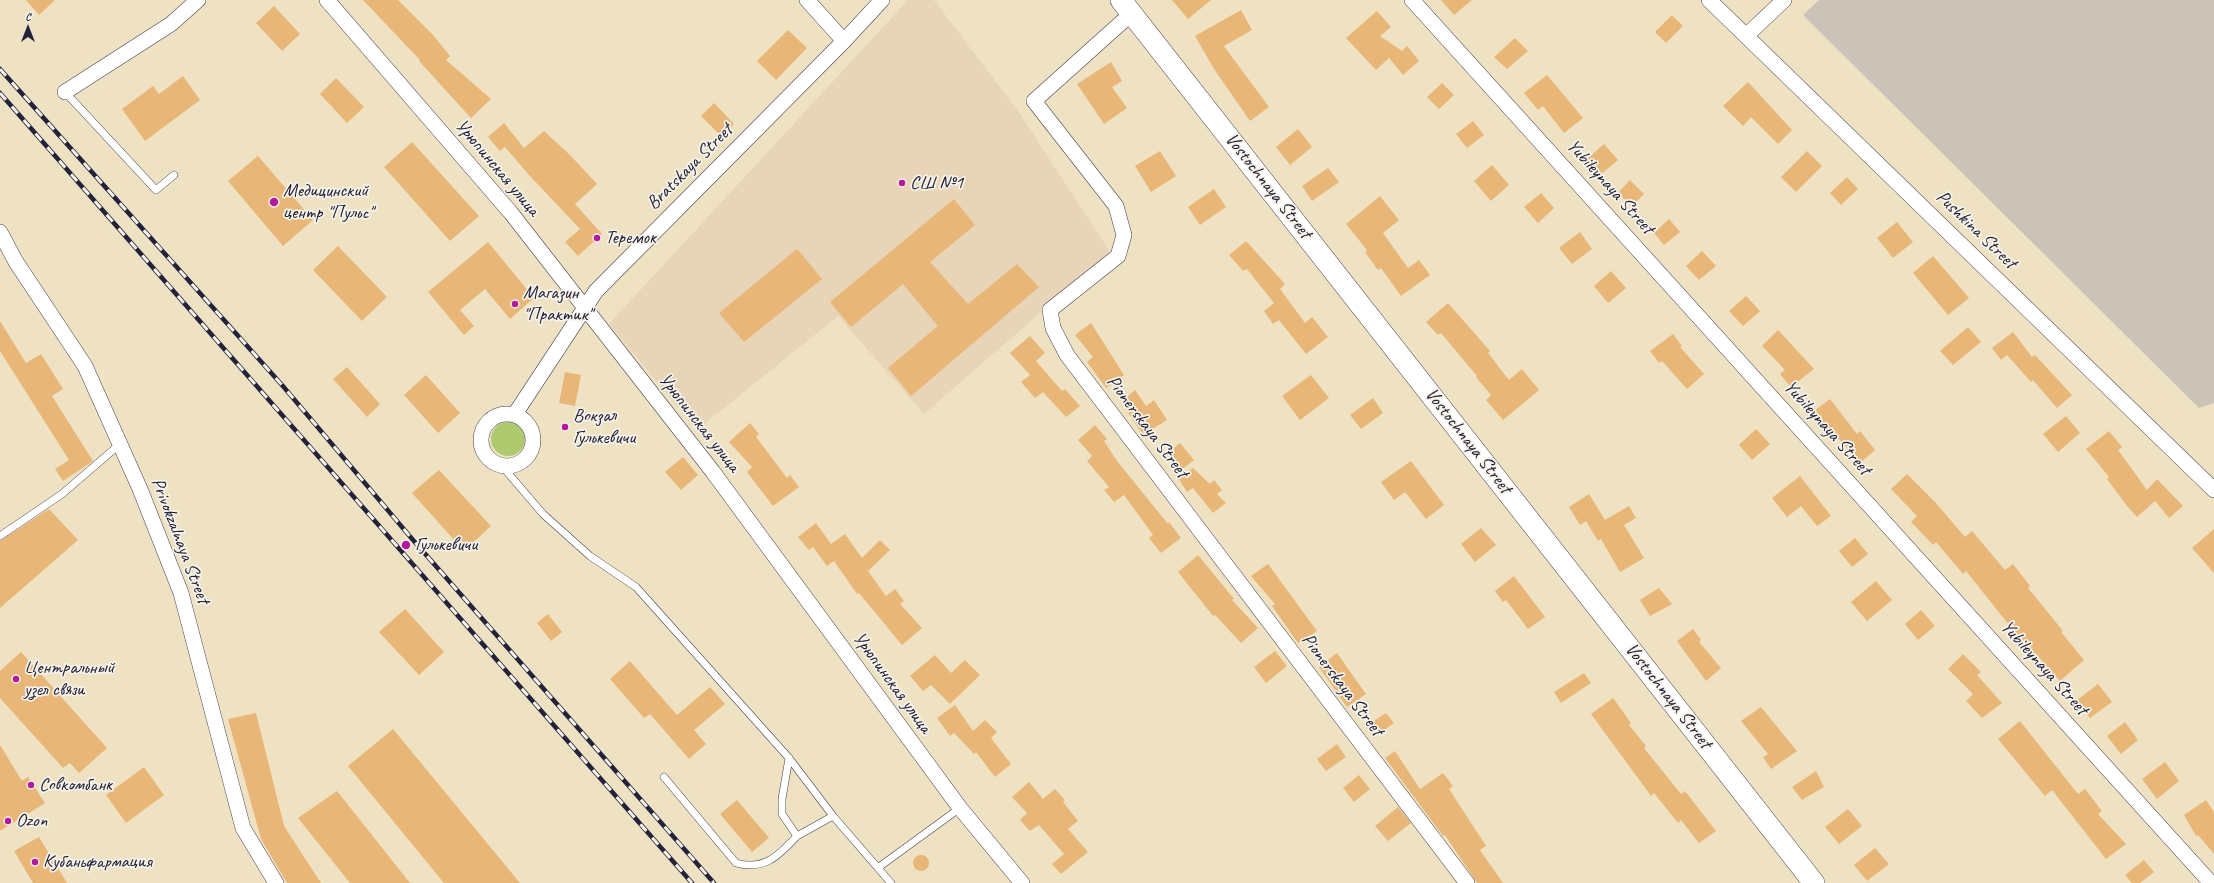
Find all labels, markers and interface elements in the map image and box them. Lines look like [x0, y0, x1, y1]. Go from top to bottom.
north arrow [8, 8, 48, 48]
text: С [25, 9, 31, 23]
street label: Урюпинская улица [450, 115, 544, 221]
street label: Bratskaya Street [642, 119, 738, 215]
street label: Vostochnaya Street [1220, 129, 1316, 243]
street label: Yubileynaya Street [1561, 135, 1659, 239]
place label: СШ №1 [910, 172, 963, 194]
marker: СШ №1 [897, 178, 907, 188]
place label: Медицинский центр "Пульс" [283, 180, 373, 224]
street label: Pushkina Street [1931, 186, 2021, 274]
marker: Медицинский центр "Пульс" [268, 196, 280, 208]
place label: Теремок [605, 227, 656, 249]
marker: Теремок [592, 233, 602, 243]
place label: Магазин "Практик" [523, 282, 592, 326]
marker: Магазин "Практик" [510, 299, 520, 309]
street label: Урюпинская улица [653, 369, 745, 477]
street label: Pionerskaya Street [1101, 371, 1193, 483]
street label: Yubileynaya Street [1778, 376, 1876, 480]
street label: Vostochnaya Street [1420, 384, 1516, 498]
place label: Вокзал Гулькевичи [573, 405, 635, 449]
marker: Вокзал Гулькевичи [560, 422, 570, 432]
street label: Privokzalnaya Street [146, 475, 214, 607]
place label: Гулькевичи [415, 534, 477, 556]
marker: Гулькевичи [400, 539, 412, 551]
street label: Yubileynaya Street [1995, 616, 2093, 720]
street label: Урюпинская улица [848, 628, 936, 738]
street label: Pionerskaya Street [1296, 629, 1388, 741]
street label: Vostochnaya Street [1620, 639, 1716, 753]
place label: Центральный узел связи [24, 657, 114, 701]
marker: Центральный узел связи [11, 674, 21, 684]
place label: Совкомбанк [39, 774, 112, 796]
marker: Совкомбанк [26, 780, 36, 790]
place label: Ozon [16, 810, 47, 832]
marker: Ozon [3, 816, 13, 826]
place label: Кубаньфармация [43, 851, 152, 873]
marker: Кубаньфармация [30, 857, 40, 867]

